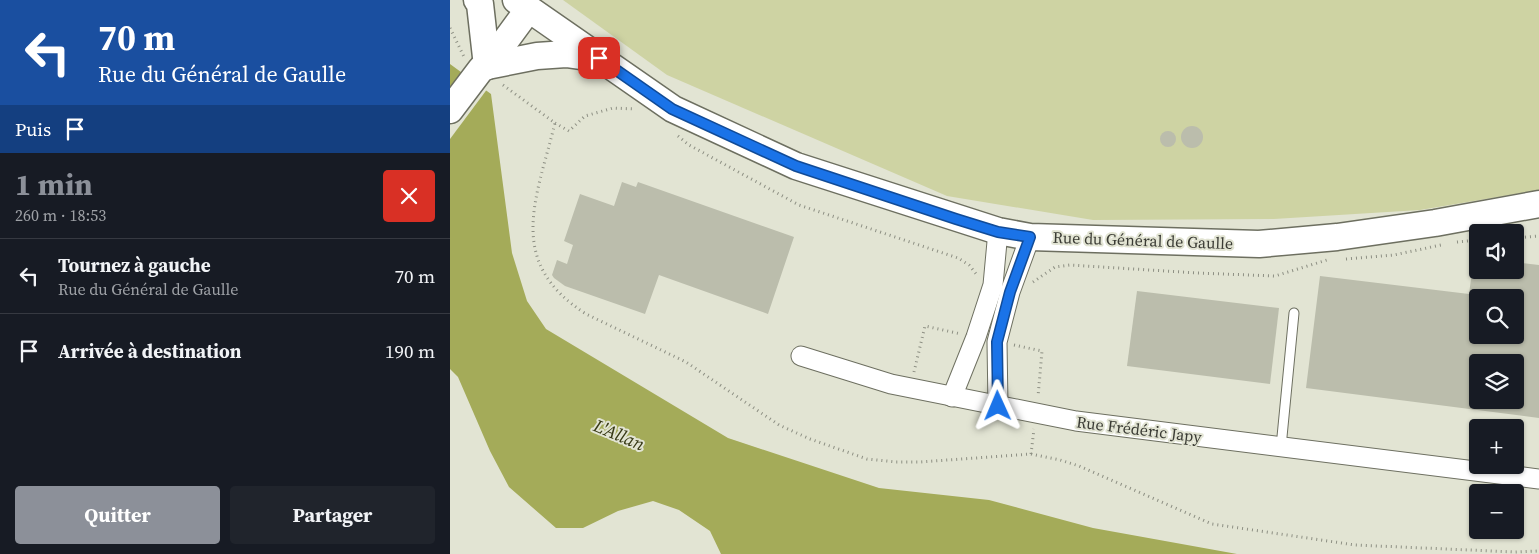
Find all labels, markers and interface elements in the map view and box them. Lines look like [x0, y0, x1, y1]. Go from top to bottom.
text: 70 m [98, 14, 175, 62]
icon: left [15, 20, 80, 85]
pin [578, 37, 620, 79]
icon: arrive [585, 44, 613, 72]
text: Rue du Général de Gaulle [98, 59, 346, 89]
icon: arrive [61, 115, 89, 143]
text: Puis [15, 116, 51, 142]
text: 1 min [15, 164, 93, 205]
button: close [383, 170, 435, 222]
text: 260 m · 18:53 [15, 204, 106, 226]
map controls [1469, 224, 1524, 539]
button: sound [1469, 224, 1524, 279]
street label: Rue du Général de Gaulle [1052, 226, 1234, 254]
text: Tournez à gauche [58, 252, 211, 278]
icon: left [15, 262, 43, 290]
text: 70 m [394, 263, 435, 289]
text: Rue du Général de Gaulle [58, 278, 238, 300]
button: search [1469, 289, 1524, 344]
icon: arrive [15, 337, 43, 365]
text: Arrivée à destination [58, 338, 241, 364]
text: 190 m [385, 338, 435, 364]
button: layers [1469, 354, 1524, 409]
position arrow [971, 379, 1023, 431]
street label: Rue Frédéric Japy [1075, 410, 1204, 448]
water label: L'Allan [589, 412, 648, 456]
button: + [1469, 419, 1524, 474]
button: − [1469, 484, 1524, 539]
button: Quitter [15, 486, 220, 544]
button: Partager [230, 486, 435, 544]

